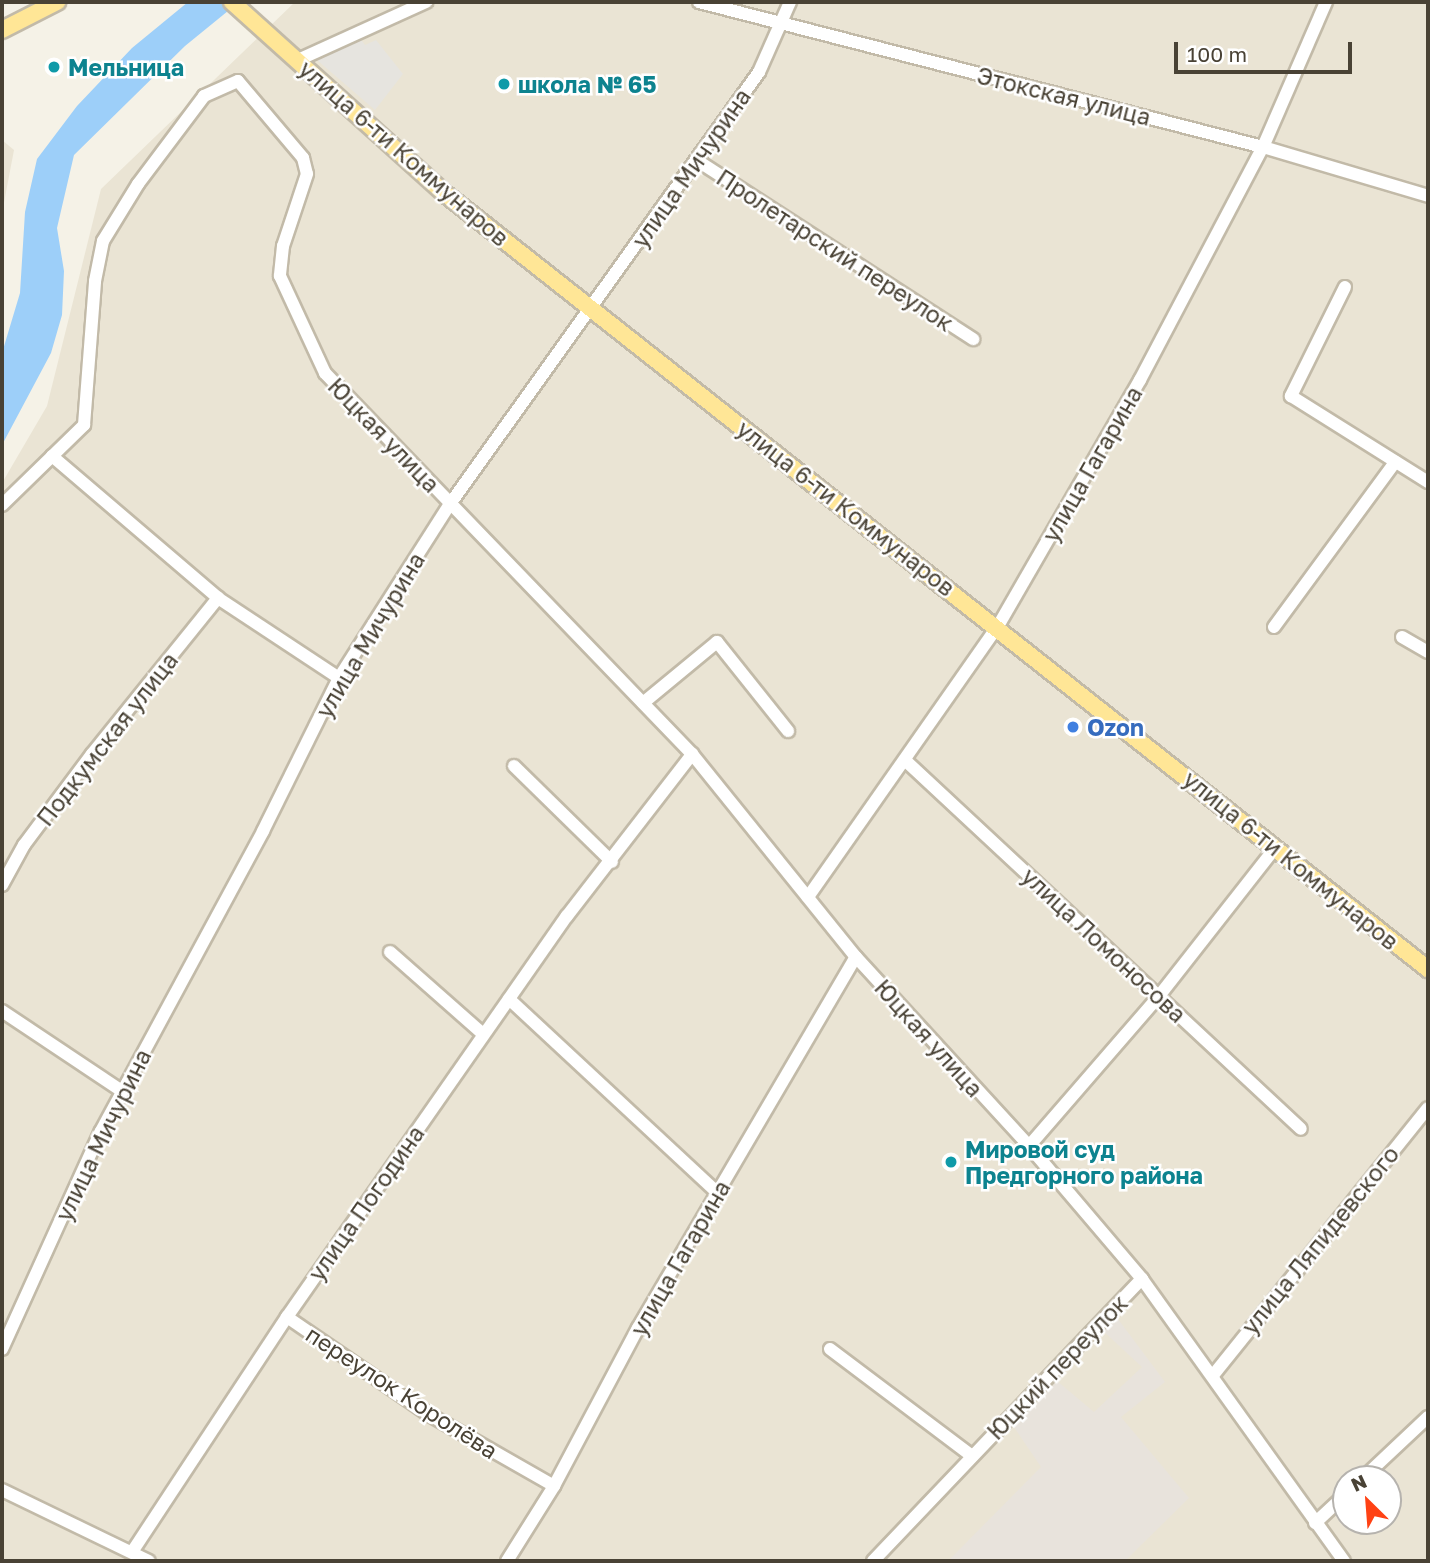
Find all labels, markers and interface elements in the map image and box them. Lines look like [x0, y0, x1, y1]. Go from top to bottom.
scale bar [1178, 28, 1356, 72]
text: 100 m [1187, 41, 1247, 67]
place label: Мельница [68, 53, 184, 81]
street label: улица 6-ти Коммунаров [294, 55, 514, 251]
marker: Мельница [46, 59, 62, 75]
street label: Этокская улица [974, 61, 1154, 131]
place label: школа № 65 [518, 70, 656, 98]
marker: школа № 65 [496, 76, 512, 92]
street label: улица Мичурина [626, 83, 756, 253]
street label: Пролетарский переулок [712, 163, 958, 337]
street label: Юцкая улица [323, 372, 445, 498]
street label: улица Гагарина [1036, 381, 1148, 547]
street label: улица 6-ти Коммунаров [732, 415, 960, 601]
street label: улица Мичурина [310, 547, 430, 723]
street label: Подкумская улица [31, 647, 183, 831]
place label: Ozon [1087, 713, 1144, 741]
marker: Ozon [1065, 719, 1081, 735]
street label: улица 6-ти Коммунаров [1178, 765, 1404, 955]
street label: улица Ломоносова [1016, 862, 1192, 1028]
street label: Юцкая улица [869, 974, 989, 1102]
street label: улица Мичурина [49, 1045, 157, 1225]
street label: улица Погодина [302, 1120, 430, 1286]
place label: Мировой суд Предгорного района [965, 1135, 1203, 1189]
street label: улица Ляпидевского [1236, 1140, 1404, 1340]
marker: Мировой суд Предгорного района [943, 1154, 959, 1170]
street label: улица Гагарина [624, 1175, 736, 1341]
street label: Юцкий переулок [981, 1289, 1133, 1445]
street label: переулок Королёва [301, 1320, 503, 1464]
north arrow [1332, 1465, 1402, 1535]
text: N [1347, 1469, 1370, 1496]

